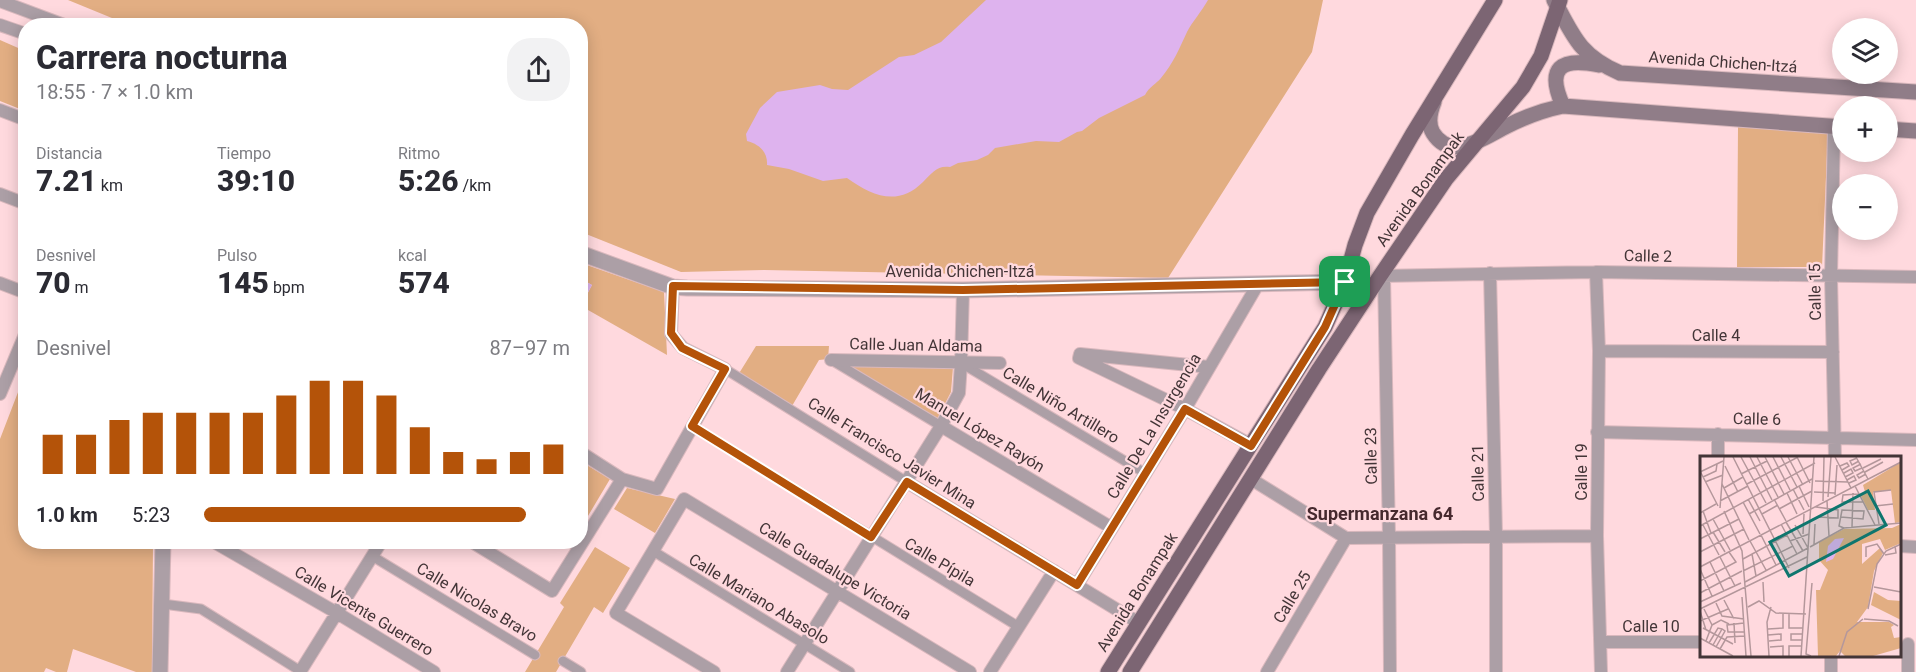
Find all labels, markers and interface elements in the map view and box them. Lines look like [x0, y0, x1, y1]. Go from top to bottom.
map controls [1832, 18, 1898, 240]
button: layers [1832, 18, 1898, 84]
text: Carrera nocturna [36, 38, 288, 77]
button: share [507, 38, 570, 101]
street label: Avenida Chichen-Itzá [1648, 47, 1798, 77]
text: 18:55 · 7 × 1.0 km [36, 80, 193, 104]
button: + [1832, 96, 1898, 162]
street label: Avenida Bonampak [1372, 127, 1468, 250]
text: Distancia [36, 144, 102, 163]
text: Tiempo [217, 144, 271, 163]
text: Ritmo [398, 144, 440, 163]
text: 7.21 [36, 163, 97, 198]
text: 39:10 [217, 163, 295, 198]
text: 5:26 [398, 163, 459, 198]
button: − [1832, 174, 1898, 240]
text: km [97, 176, 123, 195]
text: /km [459, 176, 491, 195]
text: Desnivel [36, 246, 96, 265]
text: Pulso [217, 246, 257, 265]
text: kcal [398, 246, 427, 265]
street label: Calle 2 [1624, 246, 1672, 266]
pin [1319, 256, 1370, 307]
street label: Avenida Chichen-Itzá [886, 262, 1034, 281]
street label: Calle 15 [1805, 263, 1825, 321]
text: 70 [36, 265, 71, 300]
text: 145 [217, 265, 269, 300]
text: 574 [398, 265, 450, 300]
icon: arrive [1328, 265, 1361, 298]
text: m [71, 278, 89, 297]
text: bpm [269, 278, 305, 297]
street label: Calle 4 [1692, 326, 1740, 345]
street label: Calle Juan Aldama [849, 334, 983, 356]
text: Desnivel [36, 336, 111, 360]
text: 87–97 m [489, 336, 570, 360]
street label: Calle De La Insurgencia [1103, 350, 1205, 502]
street label: Calle Niño Artillero [999, 363, 1123, 447]
street label: Manuel López Rayón [912, 384, 1048, 476]
street label: Calle Francisco Javier Mina [804, 393, 980, 513]
street label: Calle 6 [1733, 409, 1781, 429]
street label: Calle 23 [1361, 427, 1381, 485]
street label: Calle 19 [1572, 443, 1591, 501]
street label: Calle 21 [1468, 444, 1488, 502]
inset map [1700, 456, 1901, 657]
text: 1.0 km [36, 503, 98, 527]
text: 5:23 [132, 503, 171, 527]
district label: Supermanzana 64 [1307, 503, 1453, 524]
street label: Calle Guadalupe Victoria [755, 518, 915, 624]
street label: Avenida Bonampak [1093, 528, 1182, 655]
street label: Calle Pípila [901, 534, 979, 590]
street label: Calle Mariano Abasolo [685, 550, 833, 648]
street label: Calle Nicolas Bravo [413, 558, 541, 646]
street label: Calle Vicente Guerrero [291, 562, 437, 660]
street label: Calle 25 [1269, 568, 1315, 626]
street label: Calle 10 [1622, 617, 1680, 636]

